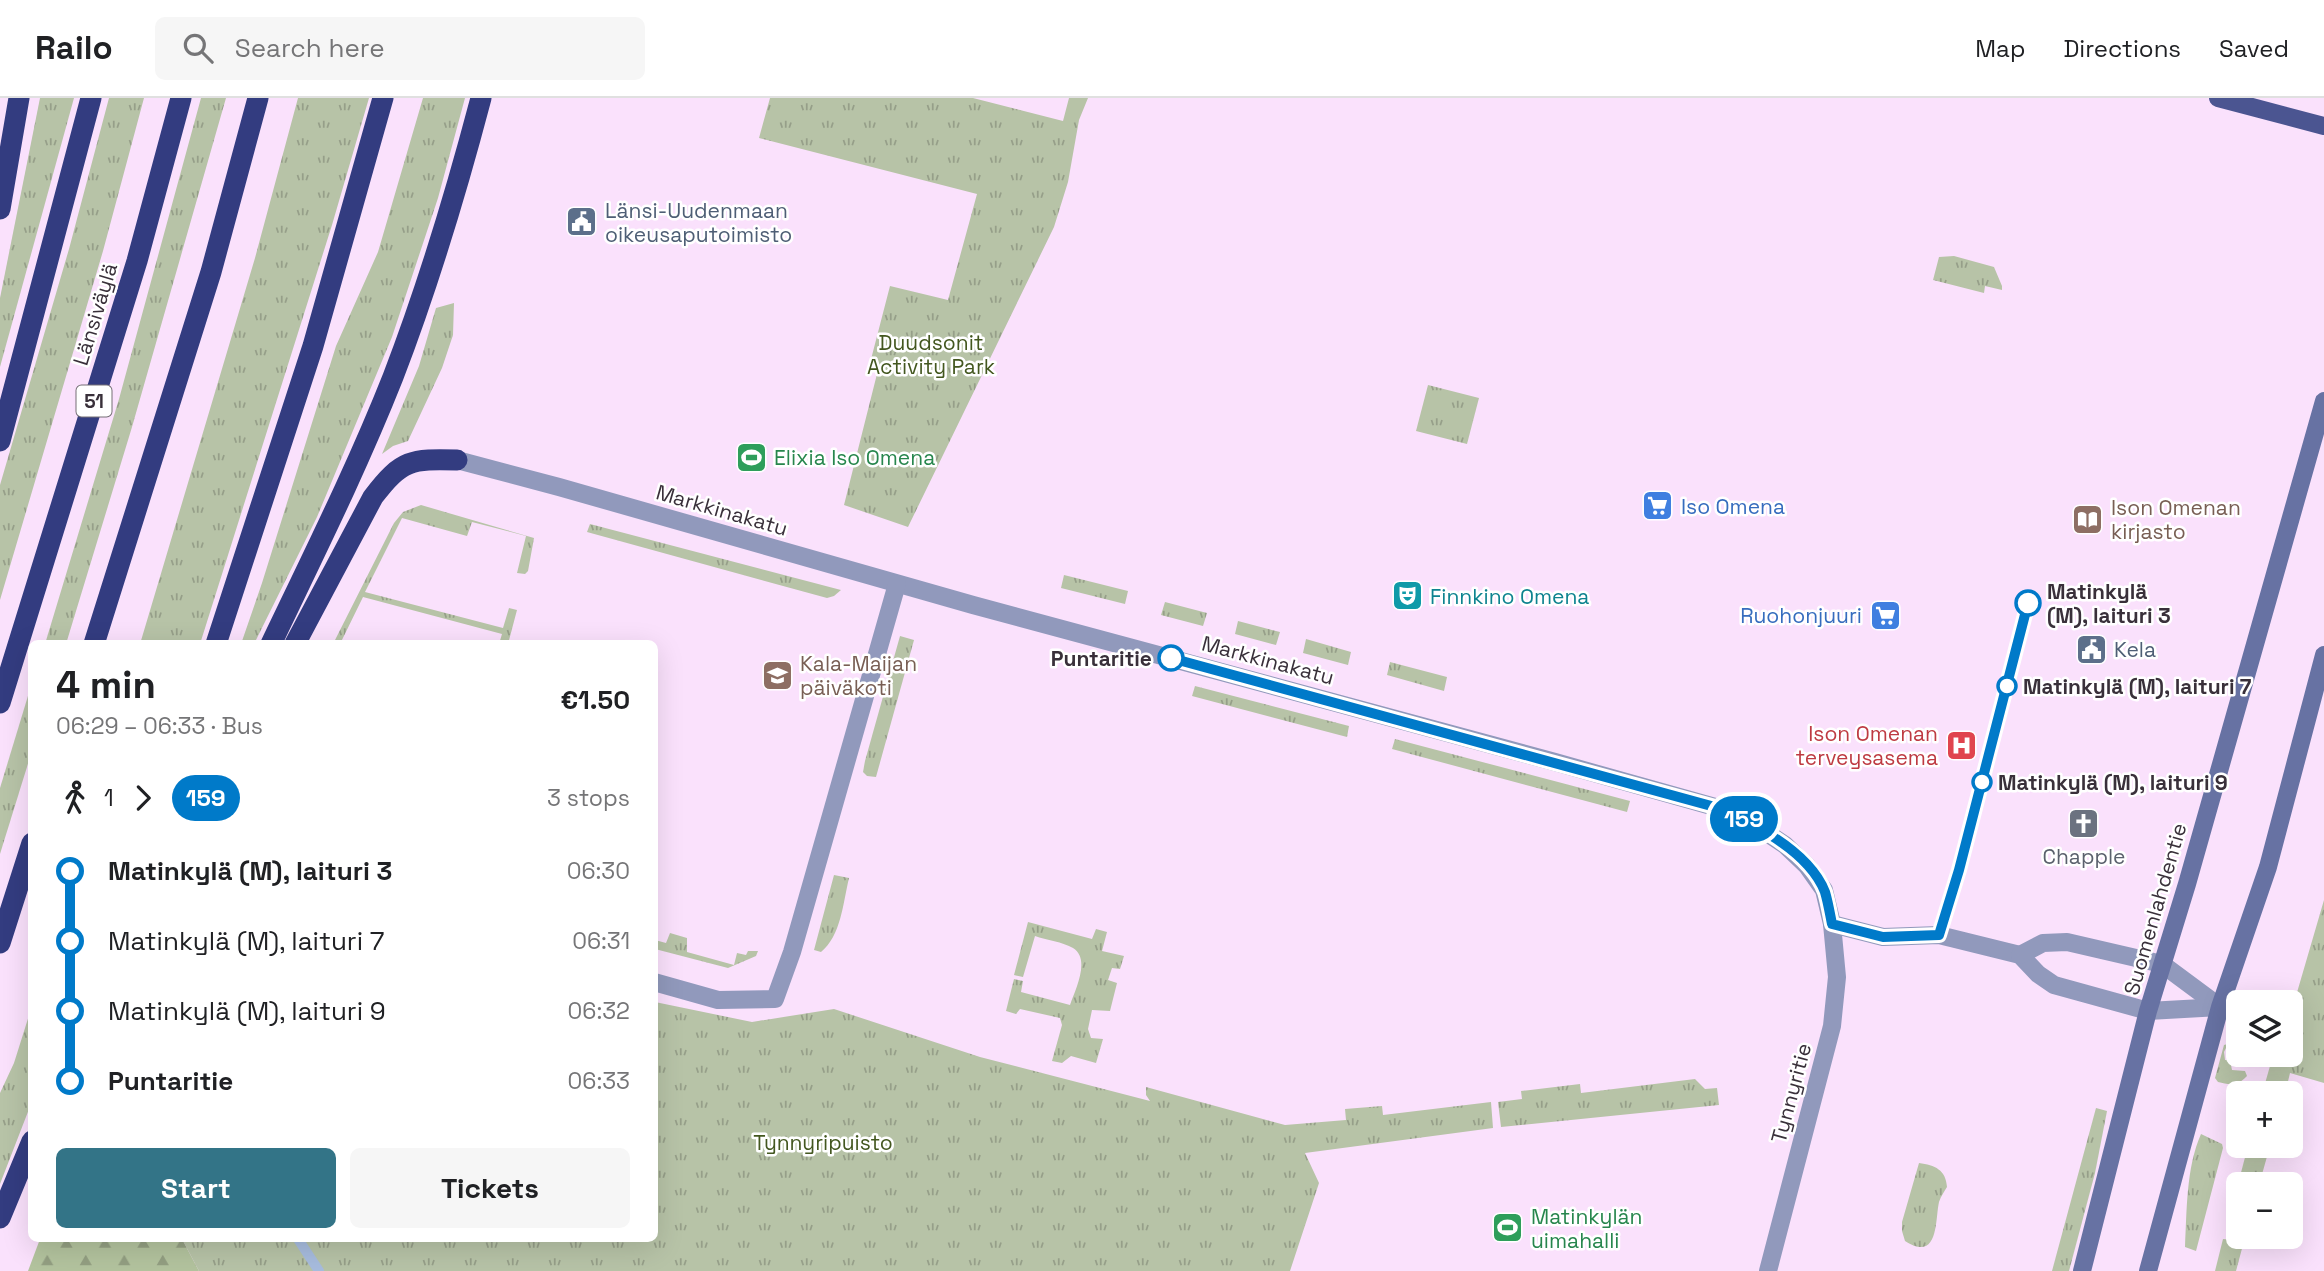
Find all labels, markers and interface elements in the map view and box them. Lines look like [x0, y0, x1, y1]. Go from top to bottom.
search box [155, 17, 645, 80]
text: Railo [35, 27, 113, 69]
icon: search [179, 29, 217, 67]
text: Search here [235, 31, 385, 65]
text: Map [1975, 33, 2025, 64]
text: Directions [2063, 33, 2181, 64]
text: Saved [2219, 33, 2289, 64]
place label: Länsi-Uudenmaan oikeusaputoimisto [605, 197, 792, 248]
public building icon: Länsi-Uudenmaan oikeusaputoimisto [565, 205, 599, 239]
street label: Länsiväylä [67, 260, 123, 368]
park label: Duudsonit Activity Park [867, 329, 995, 380]
road number: 51 [76, 386, 112, 416]
sports icon: Elixia Iso Omena [734, 440, 768, 474]
place label: Elixia Iso Omena [774, 444, 935, 471]
street label: Markkinakatu [653, 478, 791, 542]
supermarket icon: Iso Omena [1641, 489, 1675, 523]
place label: Iso Omena [1681, 493, 1785, 520]
place label: Ison Omenan kirjasto [2111, 494, 2241, 545]
library icon: Ison Omenan kirjasto [2071, 502, 2105, 536]
place label: Matinkylä (M), laituri 3 [2047, 578, 2171, 629]
theatre icon: Finnkino Omena [1390, 579, 1424, 613]
place label: Finnkino Omena [1430, 583, 1589, 610]
marker: Matinkylä (M), laituri 3 [2015, 590, 2041, 616]
supermarket icon: Ruohonjuuri [1868, 598, 1902, 632]
place label: Ruohonjuuri [1740, 602, 1862, 629]
street label: Markkinakatu [1199, 629, 1337, 691]
public building icon: Kela [2074, 632, 2108, 666]
place label: Kela [2114, 636, 2156, 663]
place label: Puntaritie [1051, 645, 1152, 672]
marker: Puntaritie [1158, 645, 1184, 671]
place label: Kala-Maijan päiväkoti [800, 650, 917, 701]
school or university icon: Kala-Maijan päiväkoti [760, 658, 794, 692]
text: 4 min [56, 661, 156, 709]
place label: Matinkylä (M), laituri 7 [2023, 673, 2252, 700]
marker: Matinkylä (M), laituri 7 [1997, 676, 2017, 696]
text: €1.50 [560, 683, 630, 717]
text: 06:29 – 06:33 · Bus [56, 711, 263, 741]
place label: Ison Omenan terveysasema [1796, 720, 1938, 771]
hospital icon: Ison Omenan terveysasema [1944, 728, 1978, 762]
place label: Matinkylä (M), laituri 9 [1998, 769, 2228, 796]
marker: Matinkylä (M), laituri 9 [1972, 772, 1992, 792]
icon: walk [56, 779, 94, 817]
icon: forward [124, 779, 162, 817]
text: 159 [186, 782, 226, 813]
text: 1 [104, 783, 114, 813]
text: 3 stops [547, 783, 630, 813]
line badge: 159 [1704, 796, 1784, 842]
text: 159 [1724, 803, 1764, 834]
church icon: Chapple [2067, 807, 2101, 841]
street label: Suomenlahdentie [2117, 820, 2193, 998]
place label: Chapple [2042, 843, 2126, 870]
text: Matinkylä (M), laituri 3 [108, 854, 392, 888]
text: 06:30 [567, 856, 630, 886]
text: Matinkylä (M), laituri 7 [108, 924, 384, 958]
text: 06:31 [572, 926, 630, 956]
map controls [2226, 990, 2303, 1249]
button: layers [2226, 990, 2303, 1067]
text: Matinkylä (M), laituri 9 [108, 994, 386, 1028]
text: 06:32 [568, 996, 630, 1026]
street label: Tynnyritie [1765, 1040, 1817, 1146]
text: Puntaritie [108, 1064, 233, 1098]
text: 06:33 [568, 1066, 630, 1096]
button: + [2226, 1081, 2303, 1158]
park label: Tynnyripuisto [753, 1129, 893, 1156]
button: Start [56, 1148, 336, 1228]
button: Tickets [350, 1148, 630, 1228]
button: − [2226, 1172, 2303, 1249]
place label: Matinkylän uimahalli [1531, 1203, 1643, 1254]
sports icon: Matinkylän uimahalli [1491, 1211, 1525, 1245]

